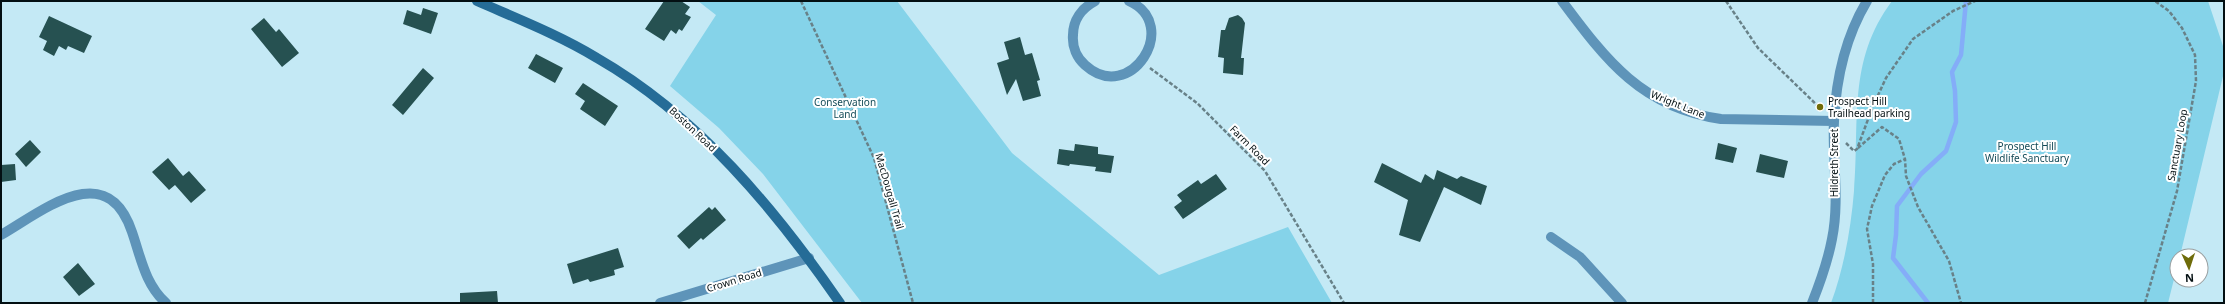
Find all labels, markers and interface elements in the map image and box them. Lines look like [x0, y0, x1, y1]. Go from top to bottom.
street label: Wright Lane [1649, 87, 1707, 121]
place label: Prospect Hill Trailhead parking [1828, 94, 1910, 120]
park label: Conservation Land [814, 95, 876, 121]
marker: Prospect Hill Trailhead parking [1815, 102, 1825, 112]
street label: Boston Road [666, 103, 720, 155]
street label: Sanctuary Loop [2164, 108, 2190, 182]
street label: Farm Road [1227, 122, 1273, 168]
street label: Hildreth Street [1827, 128, 1841, 197]
park label: Prospect Hill Wildlife Sanctuary [1985, 139, 2070, 165]
street label: MacDougall Trail [872, 151, 908, 231]
north arrow [2169, 248, 2209, 288]
street label: Crown Road [705, 265, 763, 295]
text: N [2185, 271, 2194, 286]

